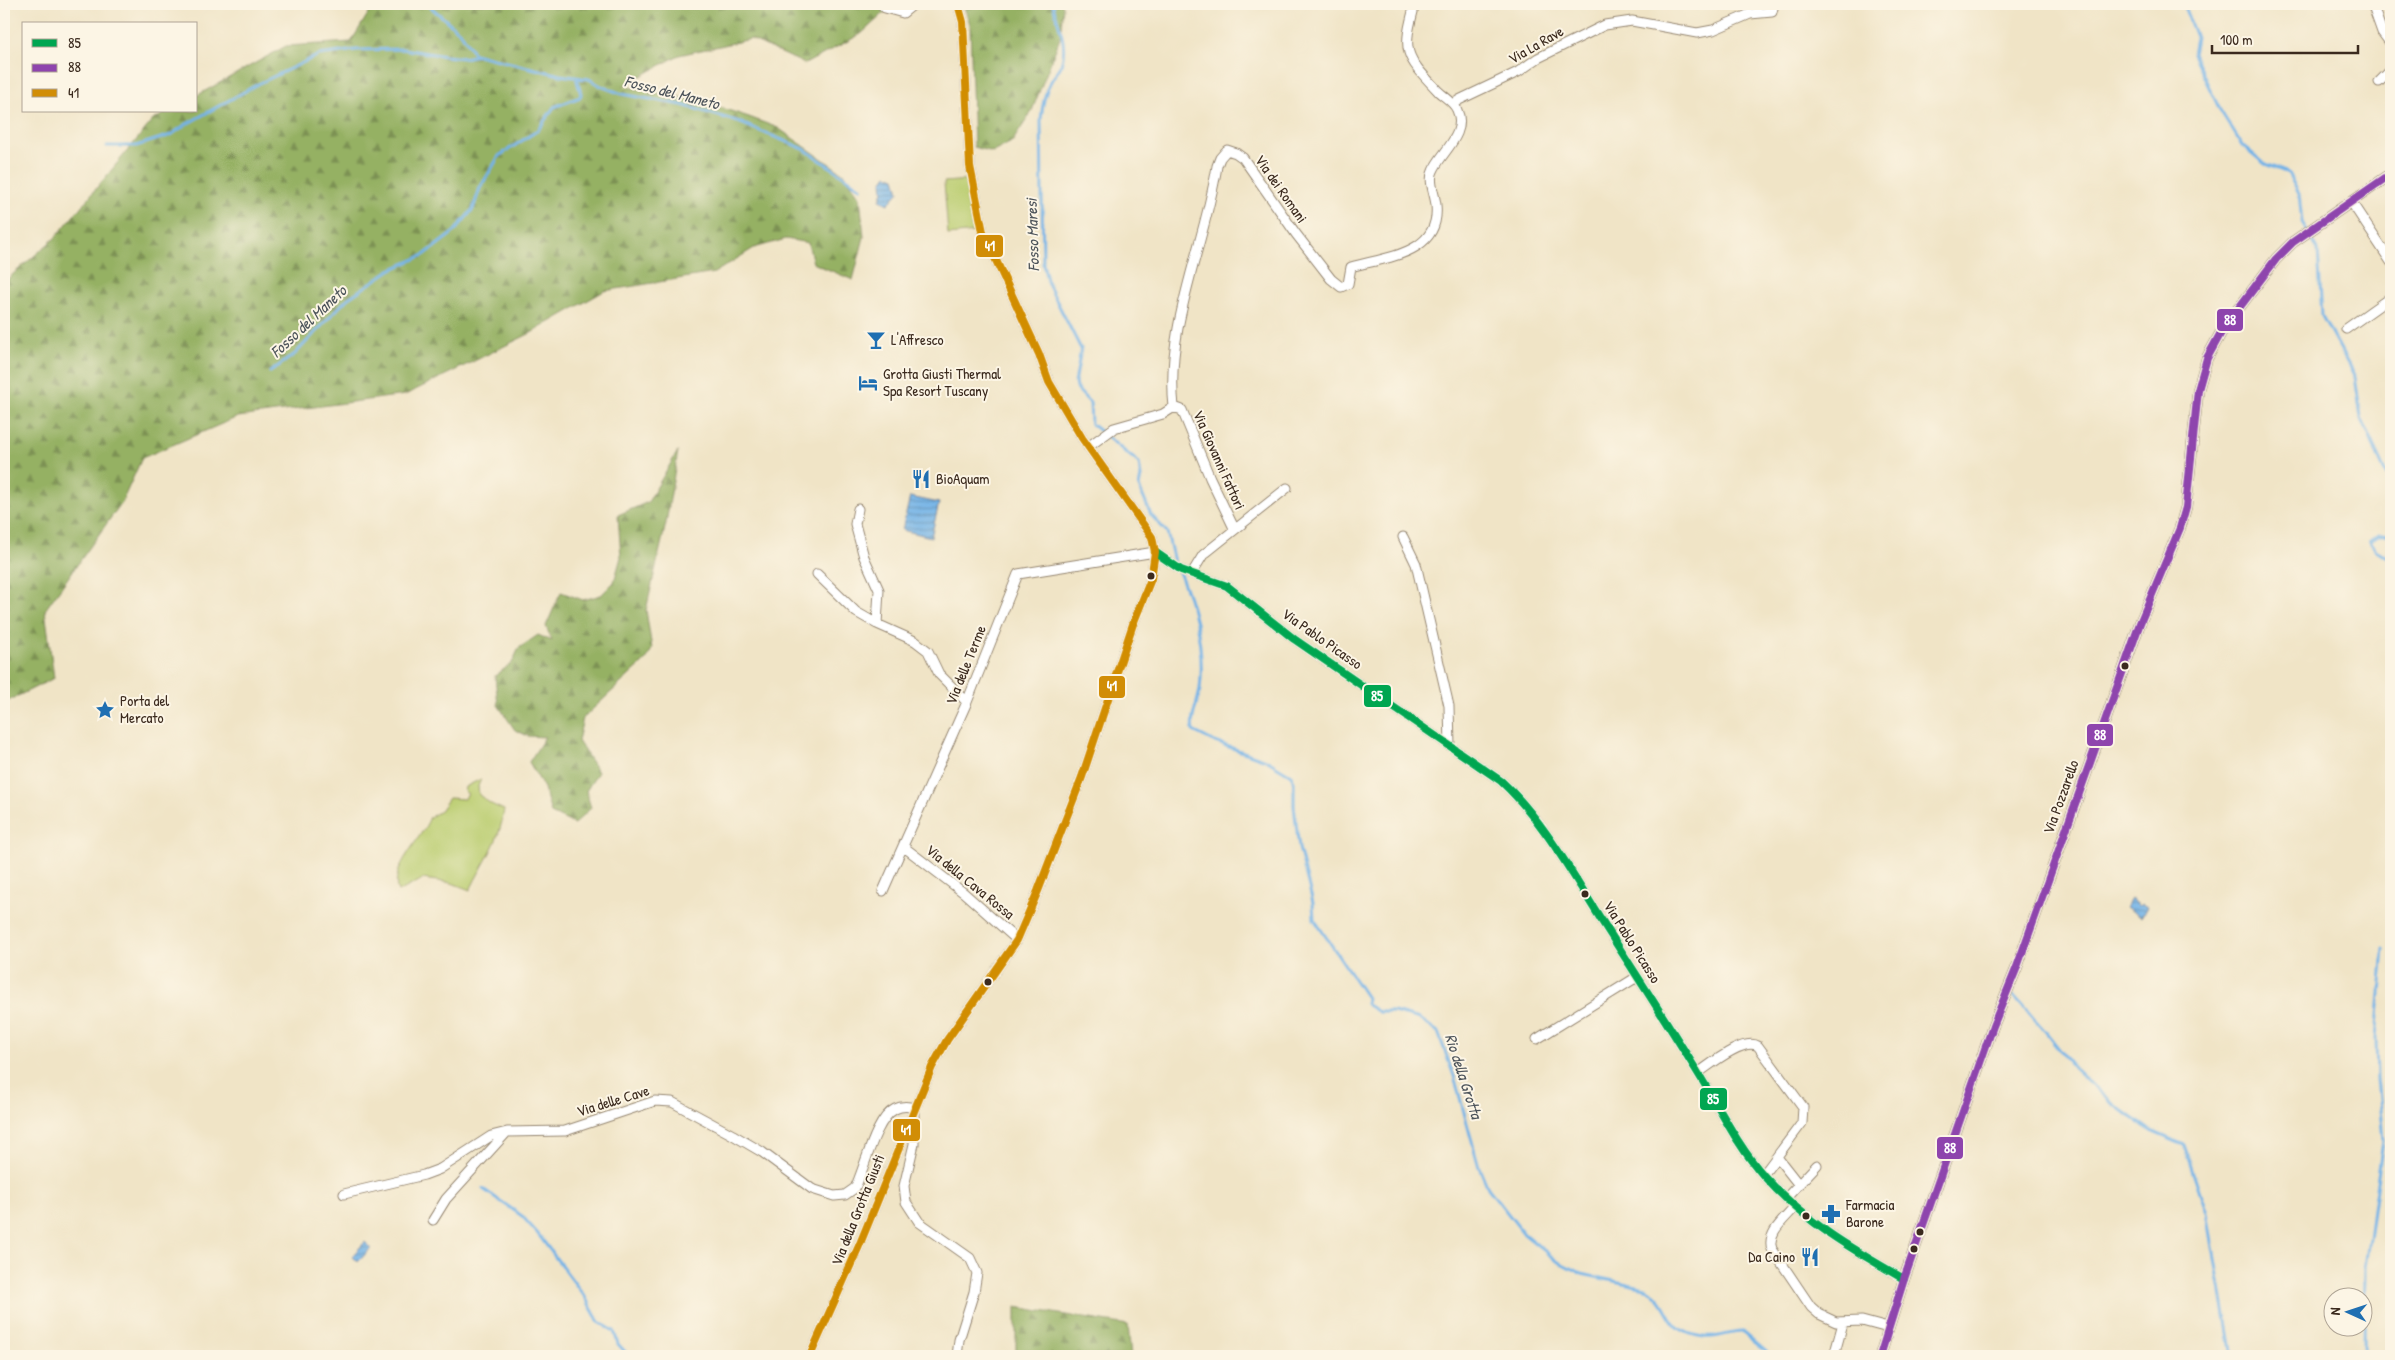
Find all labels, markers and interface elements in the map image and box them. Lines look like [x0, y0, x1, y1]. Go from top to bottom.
street label: Via La Rave [1504, 20, 1567, 69]
legend [22, 22, 198, 112]
scale bar [2212, 22, 2359, 54]
text: 100 m [2220, 29, 2253, 50]
text: 85 [68, 32, 81, 53]
text: 88 [68, 56, 81, 77]
water label: Fosso del Maneto [622, 70, 723, 115]
text: 41 [68, 82, 79, 103]
street label: Via dei Romani [1250, 150, 1313, 227]
water label: Fosso Maresi [1020, 197, 1044, 272]
line badge: 41 [975, 234, 1004, 258]
text: 41 [985, 236, 995, 255]
water label: Fosso del Maneto [265, 279, 352, 362]
line badge: 88 [2216, 308, 2244, 332]
text: 88 [2224, 310, 2236, 329]
bar icon: L'Affresco [865, 329, 887, 351]
place label: L'Affresco [891, 329, 944, 350]
place label: Grotta Giusti Thermal Spa Resort Tuscany [883, 363, 1001, 401]
hotel icon: Grotta Giusti Thermal Spa Resort Tuscany [857, 372, 879, 394]
street label: Via Giovanni Fattori [1188, 407, 1251, 513]
restaurant icon: BioAquam [910, 468, 932, 490]
place label: BioAquam [936, 468, 989, 489]
unlabelled marker [1146, 571, 1156, 581]
street label: Via Pablo Picasso [1278, 603, 1367, 674]
street label: Via delle Terme [940, 622, 991, 708]
unlabelled marker [2120, 661, 2130, 671]
line badge: 41 [1098, 675, 1126, 699]
text: 41 [1107, 676, 1117, 695]
line badge: 85 [1363, 684, 1392, 708]
text: 85 [1371, 686, 1383, 705]
place label: Porta del Mercato [120, 690, 169, 728]
place icon: Porta del Mercato [94, 699, 116, 721]
line badge: 88 [2086, 723, 2114, 747]
text: 88 [2094, 725, 2106, 744]
street label: Via Pozzarello [2037, 757, 2084, 837]
street label: Via della Cava Rossa [922, 839, 1019, 924]
unlabelled marker [1580, 889, 1590, 899]
street label: Via Pablo Picasso [1599, 896, 1666, 987]
unlabelled marker [983, 977, 993, 987]
water label: Rio della Grotta [1440, 1031, 1489, 1123]
street label: Via delle Cave [574, 1080, 652, 1122]
line badge: 85 [1699, 1087, 1728, 1111]
text: 85 [1707, 1089, 1719, 1108]
line badge: 41 [892, 1118, 921, 1142]
text: 41 [901, 1120, 911, 1139]
line badge: 88 [1936, 1136, 1964, 1160]
text: 88 [1944, 1138, 1956, 1157]
street label: Via della Grotta Giusti [826, 1151, 889, 1269]
place label: Farmacia Barone [1845, 1194, 1895, 1232]
pharmacy icon: Farmacia Barone [1820, 1203, 1842, 1225]
unlabelled marker [1801, 1211, 1811, 1221]
unlabelled marker [1915, 1227, 1925, 1237]
unlabelled marker [1909, 1244, 1919, 1254]
place label: Da Caino [1748, 1246, 1795, 1267]
restaurant icon: Da Caino [1799, 1246, 1821, 1268]
north arrow [2322, 1288, 2372, 1338]
text: N [2325, 1307, 2344, 1316]

